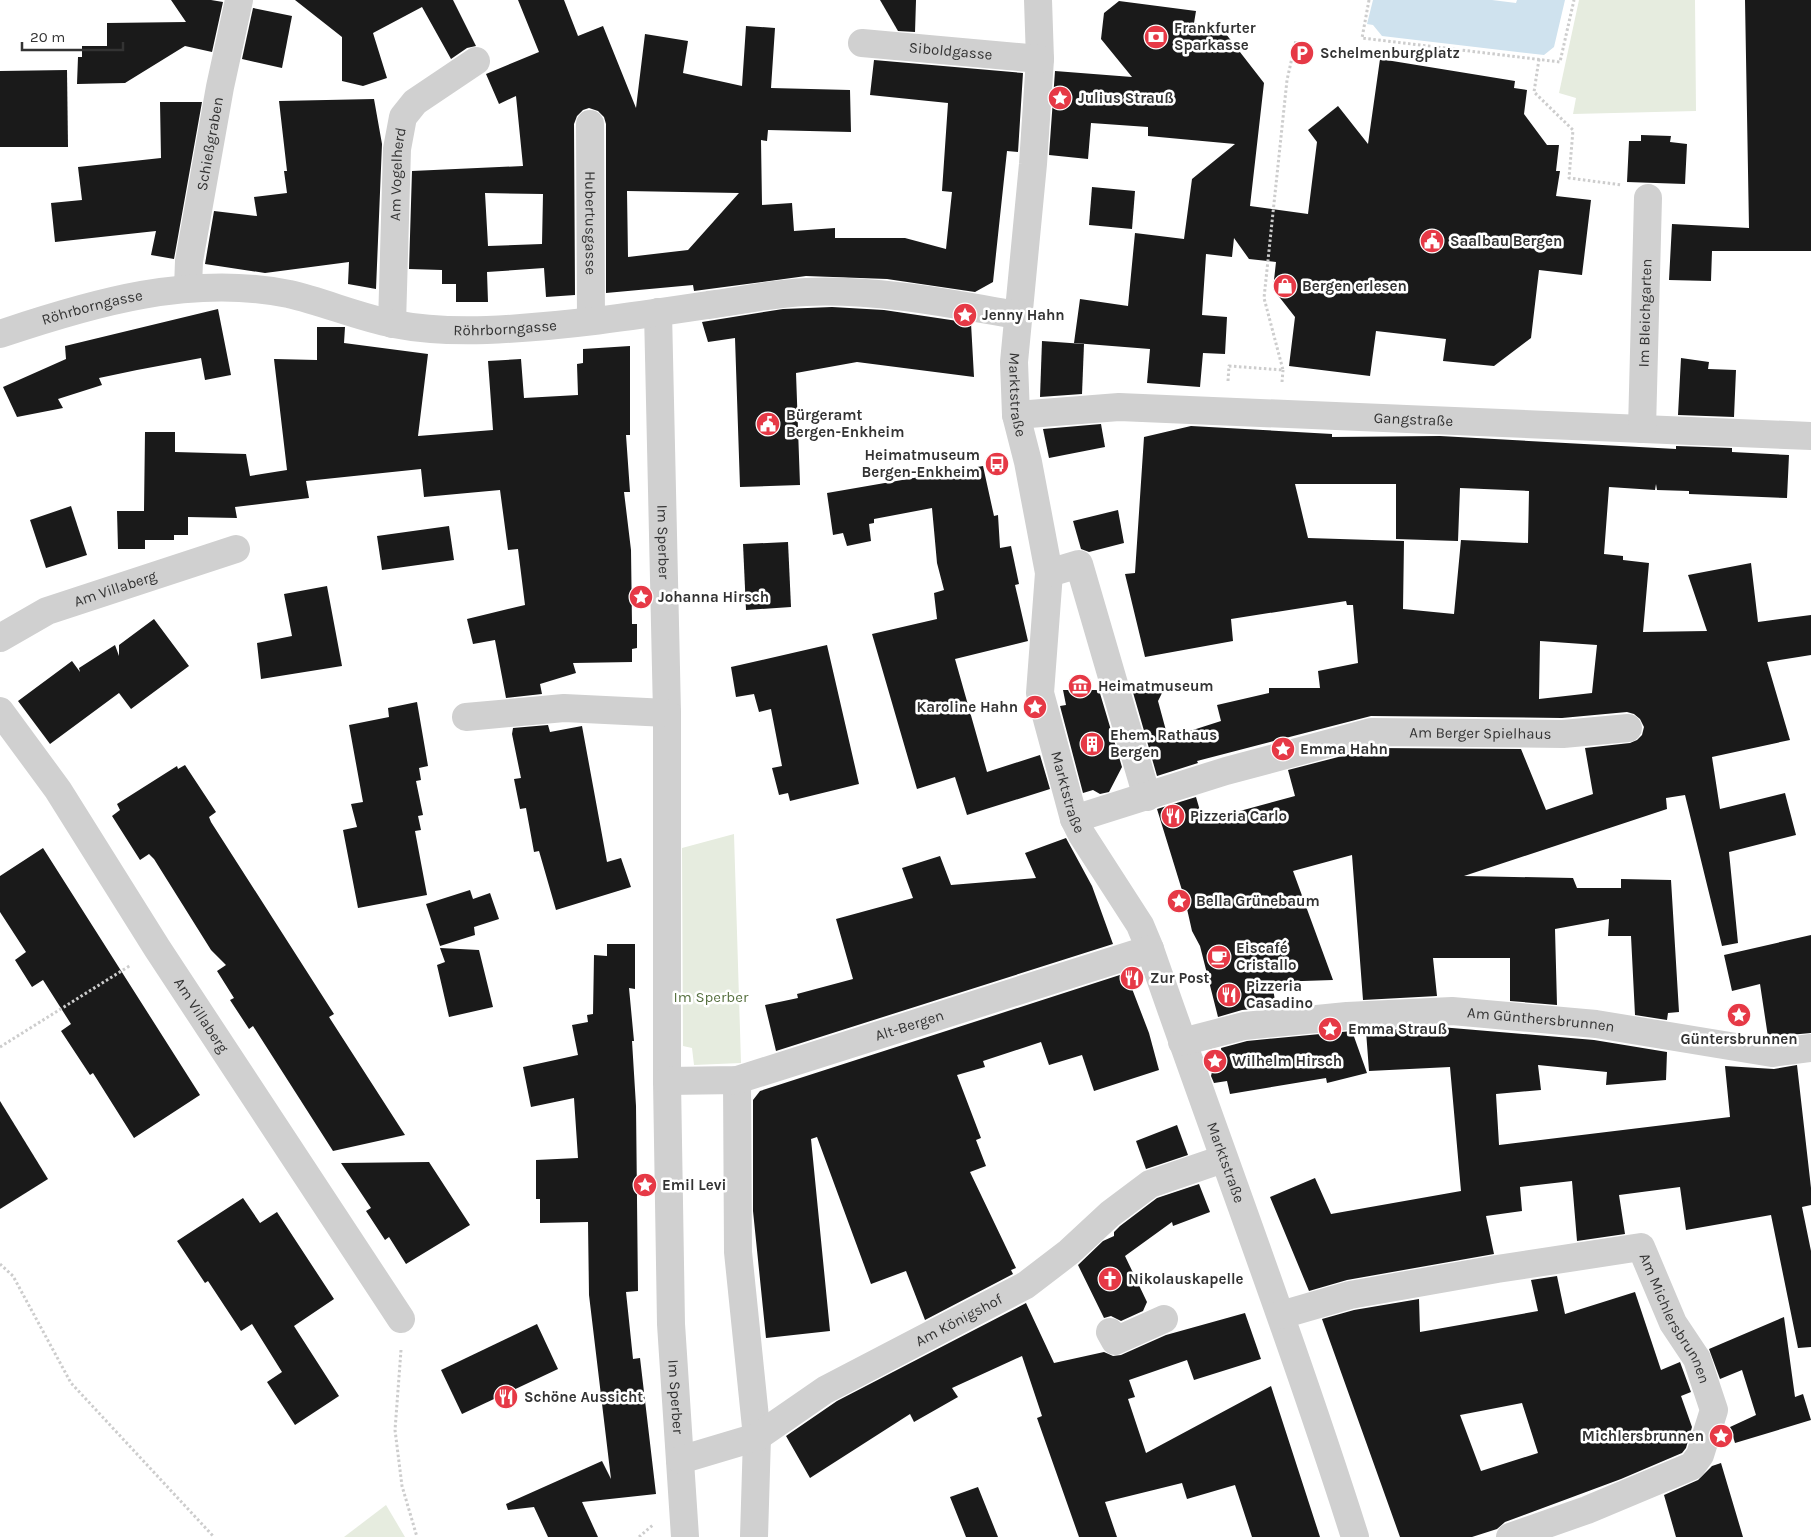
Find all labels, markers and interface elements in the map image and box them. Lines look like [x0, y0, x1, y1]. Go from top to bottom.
place label: Frankfurter Sparkasse [1174, 19, 1256, 54]
scale bar [22, 20, 124, 52]
bank icon: Frankfurter Sparkasse [1143, 24, 1169, 50]
text: 20 m [30, 28, 65, 46]
street label: Siboldgasse [908, 38, 993, 64]
parking icon: Schelmenburgplatz [1289, 40, 1315, 66]
place label: Schelmenburgplatz [1320, 44, 1460, 62]
place icon: Julius Strauß [1047, 85, 1073, 111]
place label: Julius Strauß [1078, 89, 1174, 107]
street label: Schießgraben [193, 95, 227, 192]
street label: Am Vogelherd [386, 126, 410, 221]
street label: Hubertusgasse [581, 171, 600, 275]
public building icon: Saalbau Bergen [1419, 228, 1445, 254]
place label: Saalbau Bergen [1450, 232, 1562, 250]
street label: Im Bleichgarten [1635, 258, 1655, 368]
shop icon: Bergen erlesen [1272, 273, 1298, 299]
place label: Bergen erlesen [1302, 277, 1407, 295]
street label: Röhrborngasse [39, 286, 144, 329]
place icon: Jenny Hahn [952, 302, 978, 328]
place label: Jenny Hahn [982, 306, 1065, 324]
street label: Röhrborngasse [453, 316, 558, 339]
street label: Marktstraße [1005, 352, 1030, 439]
place label: Bürgeramt Bergen-Enkheim [786, 406, 905, 441]
street label: Gangstraße [1373, 409, 1454, 430]
public building icon: Bürgeramt Bergen-Enkheim [755, 411, 781, 437]
place label: Heimatmuseum Bergen-Enkheim [861, 446, 980, 481]
bus stop icon: Heimatmuseum Bergen-Enkheim [984, 451, 1010, 477]
street label: Im Sperber [653, 504, 673, 580]
street label: Am Villaberg [72, 566, 159, 611]
place icon: Johanna Hirsch [628, 584, 654, 610]
place label: Johanna Hirsch [658, 588, 769, 606]
museum icon: Heimatmuseum [1067, 673, 1093, 699]
place label: Heimatmuseum [1098, 677, 1214, 695]
place icon: Karoline Hahn [1022, 694, 1048, 720]
place label: Karoline Hahn [916, 698, 1018, 716]
street label: Am Berger Spielhaus [1409, 723, 1552, 743]
place label: Ehem. Rathaus Bergen [1110, 726, 1217, 761]
building icon: Ehem. Rathaus Bergen [1079, 731, 1105, 757]
place icon: Emma Hahn [1270, 736, 1296, 762]
place label: Emma Hahn [1300, 740, 1388, 758]
street label: Marktstraße [1047, 749, 1089, 836]
restaurant icon: Pizzeria Carlo [1160, 803, 1186, 829]
place label: Pizzeria Carlo [1190, 807, 1287, 825]
place icon: Bella Grünebaum [1166, 888, 1192, 914]
place label: Bella Grünebaum [1196, 892, 1320, 910]
place label: Eiscafé Cristallo [1236, 939, 1297, 974]
cafe icon: Eiscafé Cristallo [1206, 944, 1232, 970]
restaurant icon: Zur Post [1119, 965, 1145, 991]
place label: Zur Post [1150, 969, 1210, 987]
street label: Am Villaberg [170, 974, 233, 1057]
place label: Pizzeria Casadino [1246, 977, 1313, 1012]
restaurant icon: Pizzeria Casadino [1216, 982, 1242, 1008]
park label: Im Sperber [674, 988, 749, 1006]
place icon: Güntersbrunnen [1726, 1002, 1752, 1028]
street label: Am Günthersbrunnen [1466, 1003, 1616, 1036]
street label: Alt-Bergen [873, 1006, 946, 1045]
place icon: Emma Strauß [1317, 1016, 1343, 1042]
place label: Emma Strauß [1348, 1020, 1447, 1038]
place label: Güntersbrunnen [1680, 1030, 1798, 1048]
place icon: Wilhelm Hirsch [1202, 1048, 1228, 1074]
place label: Wilhelm Hirsch [1232, 1052, 1342, 1070]
street label: Marktstraße [1203, 1120, 1249, 1205]
place icon: Emil Levi [632, 1172, 658, 1198]
place label: Emil Levi [662, 1176, 726, 1194]
street label: Am Michlersbrunnen [1636, 1250, 1714, 1386]
church icon: Nikolauskapelle [1097, 1266, 1123, 1292]
place label: Nikolauskapelle [1128, 1270, 1244, 1288]
street label: Am Königshof [912, 1290, 1006, 1350]
street label: Im Sperber [664, 1359, 687, 1435]
restaurant icon: Schöne Aussicht [493, 1384, 519, 1410]
place label: Schöne Aussicht [524, 1388, 643, 1406]
place icon: Michlersbrunnen [1708, 1423, 1734, 1449]
place label: Michlersbrunnen [1582, 1427, 1704, 1445]

